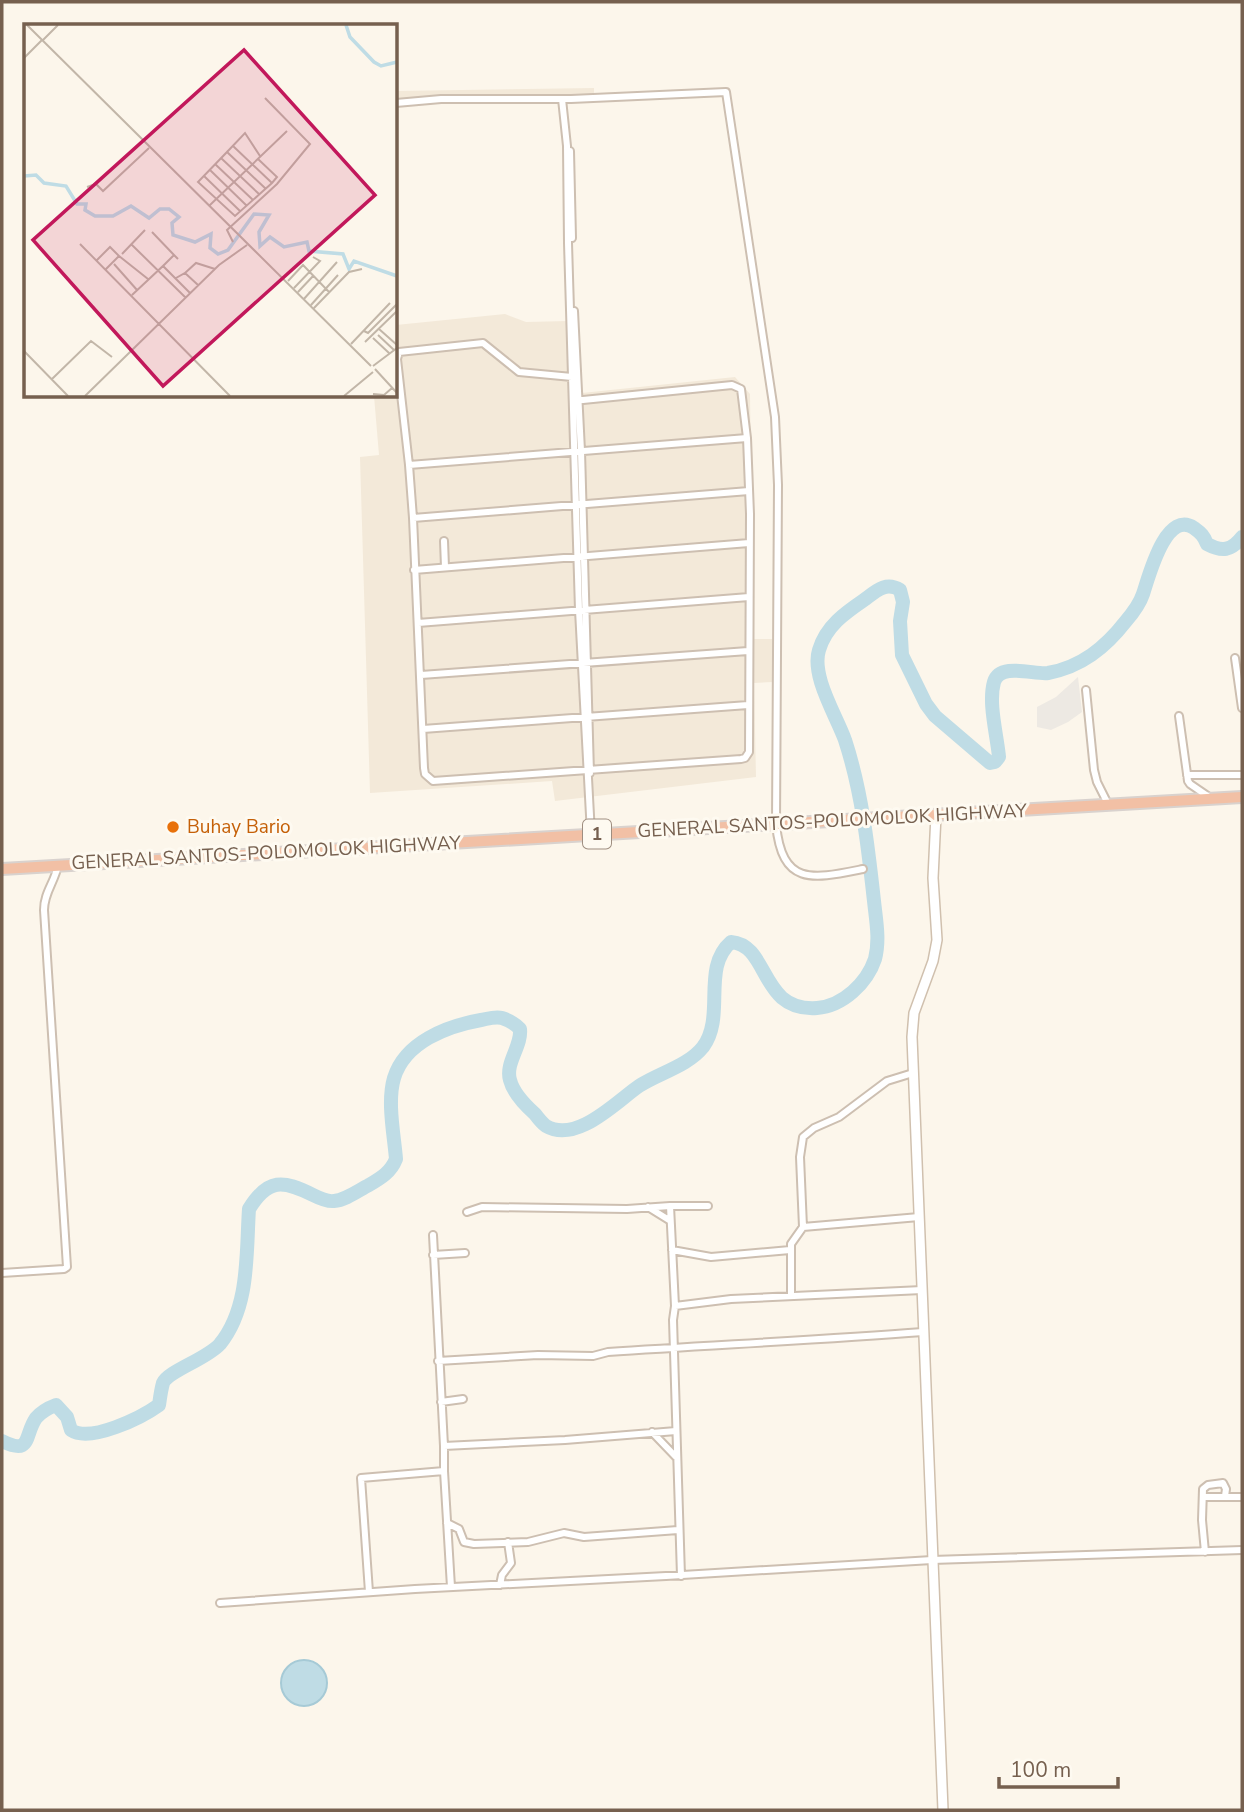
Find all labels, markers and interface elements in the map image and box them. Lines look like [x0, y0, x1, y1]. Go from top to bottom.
inset map [24, 24, 397, 397]
street label: GENERAL SANTOS-POLOMOLOK HIGHWAY [637, 798, 1028, 844]
place label: Buhay Bario [187, 814, 291, 840]
marker: Buhay Bario [165, 819, 181, 835]
road number: 1 [583, 820, 611, 848]
street label: GENERAL SANTOS-POLOMOLOK HIGHWAY [71, 830, 462, 876]
scale bar [999, 1745, 1118, 1789]
text: 100 m [1010, 1756, 1071, 1784]

